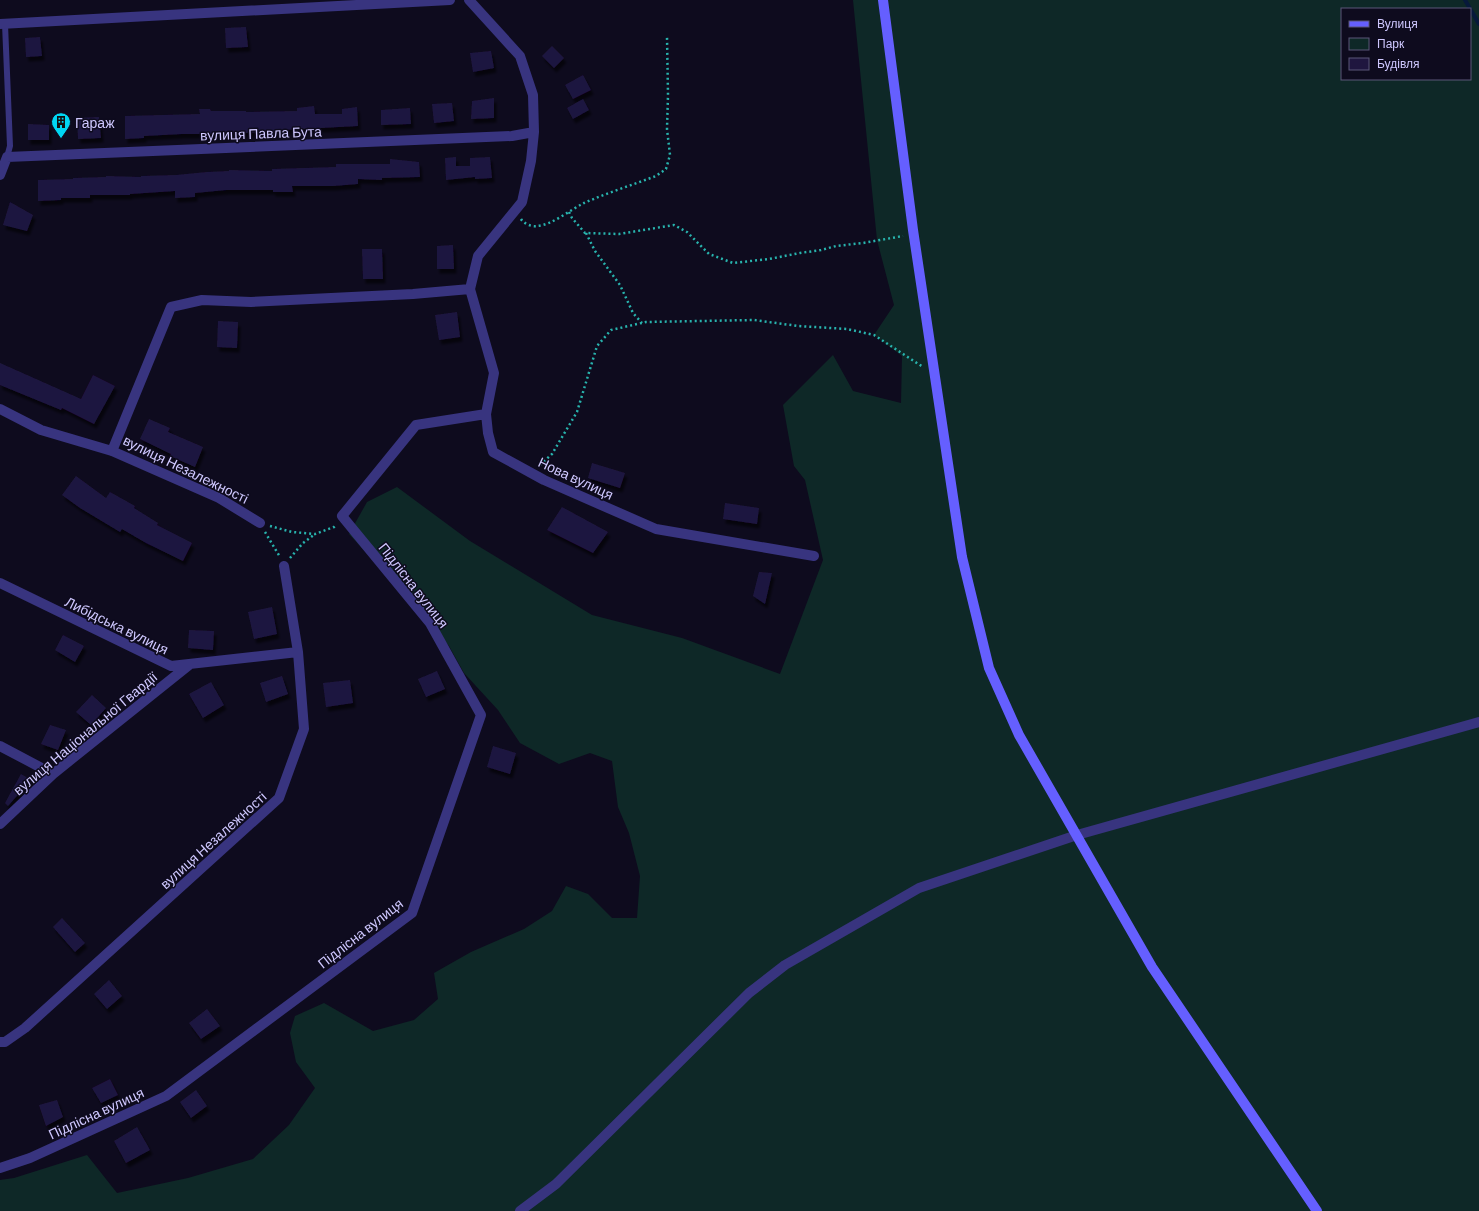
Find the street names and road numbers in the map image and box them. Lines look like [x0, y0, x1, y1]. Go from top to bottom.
street label: вулиця Павла Бута [200, 122, 322, 144]
street label: вулиця Незалежності [121, 431, 251, 507]
street label: Нова вулиця [536, 453, 616, 503]
street label: Підлісна вулиця [375, 539, 453, 631]
street label: Либідська вулиця [62, 593, 172, 657]
street label: вулиця Національної Гвардії [10, 668, 161, 798]
street label: вулиця Незалежності [156, 788, 270, 892]
street label: Підлісна вулиця [314, 894, 406, 972]
street label: Підлісна вулиця [46, 1083, 146, 1143]

